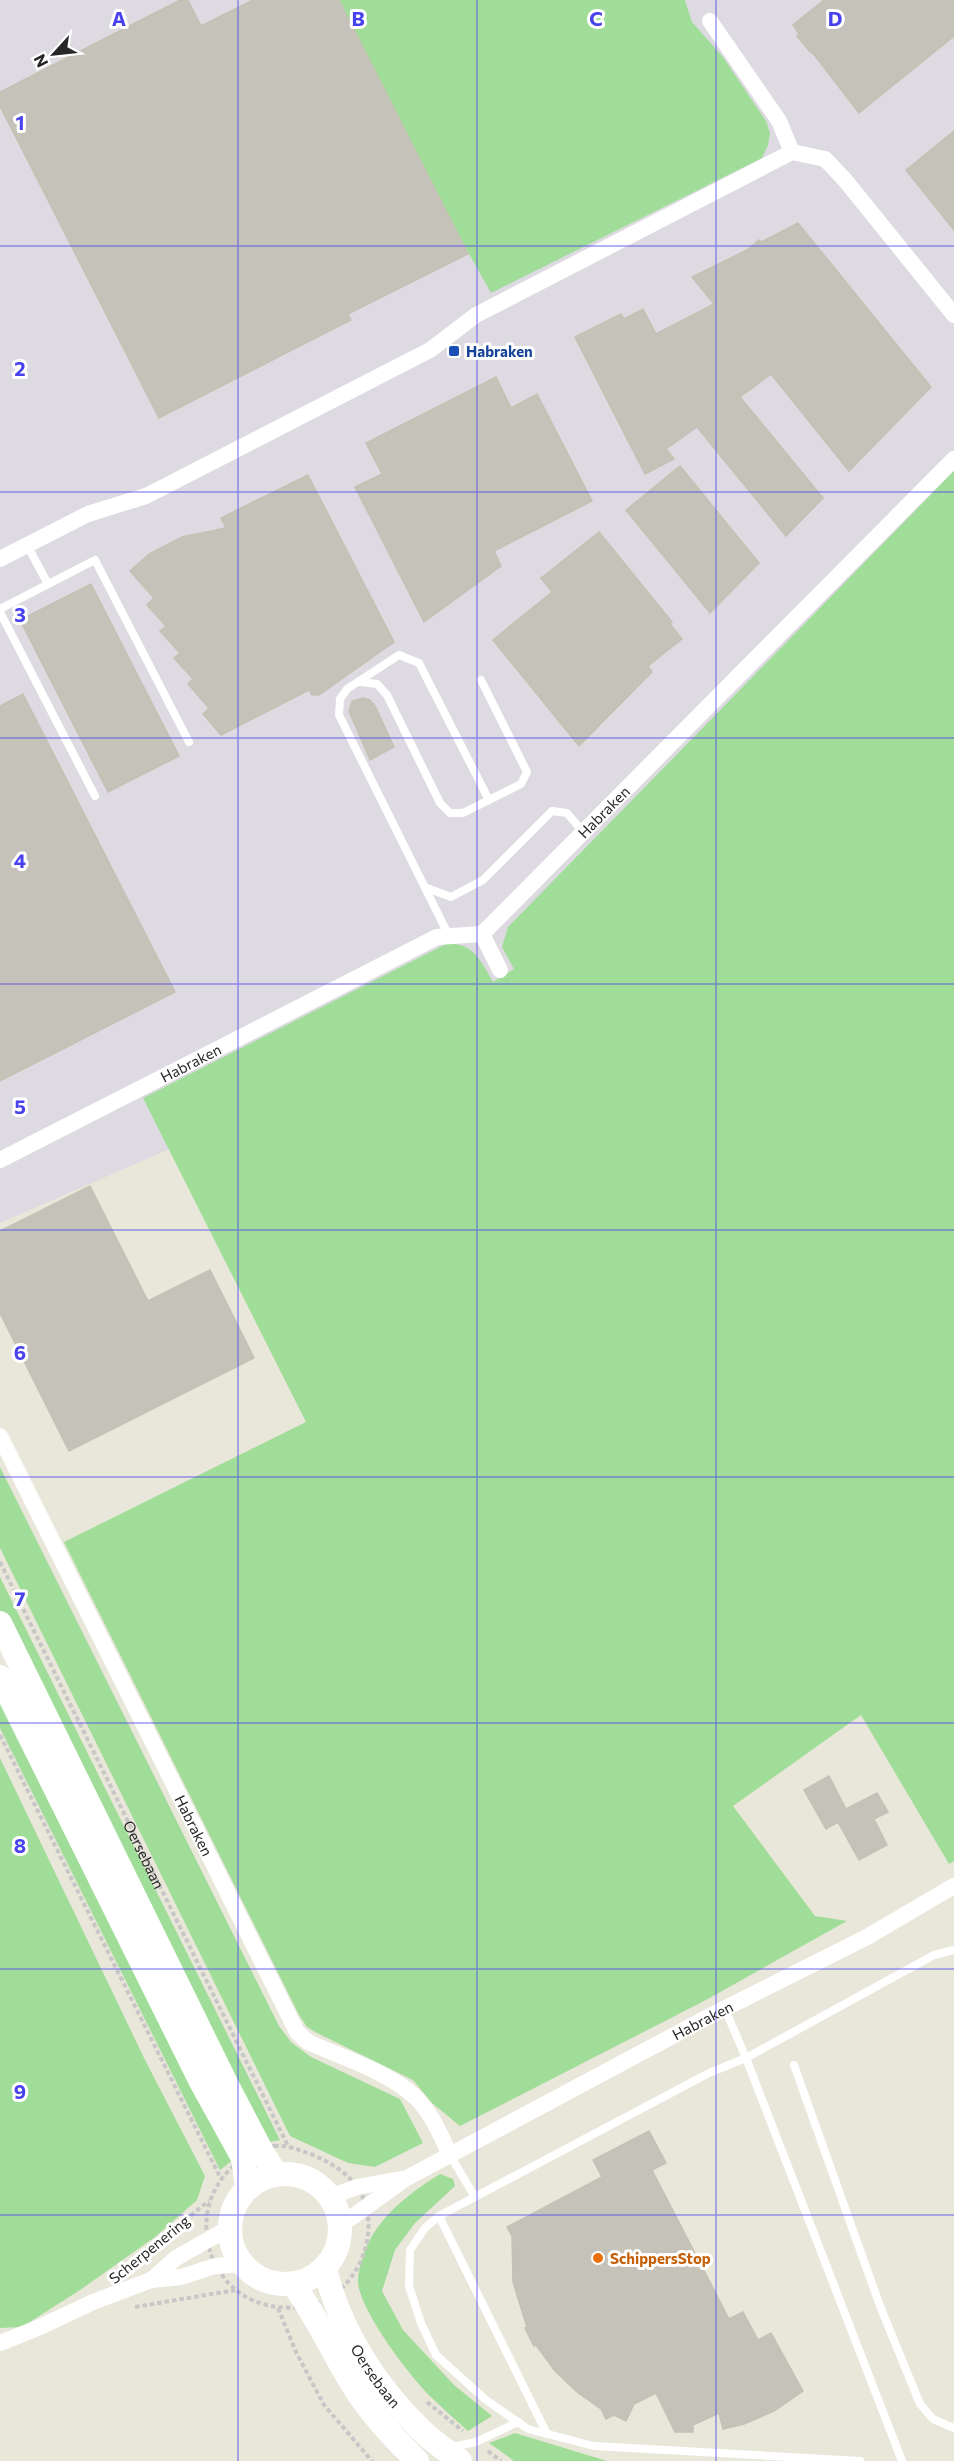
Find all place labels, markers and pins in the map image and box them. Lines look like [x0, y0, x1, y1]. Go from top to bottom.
place label: Habraken [466, 342, 533, 360]
marker: Habraken [447, 344, 461, 358]
place label: SchippersStop [610, 2249, 711, 2267]
marker: SchippersStop [591, 2251, 605, 2265]

